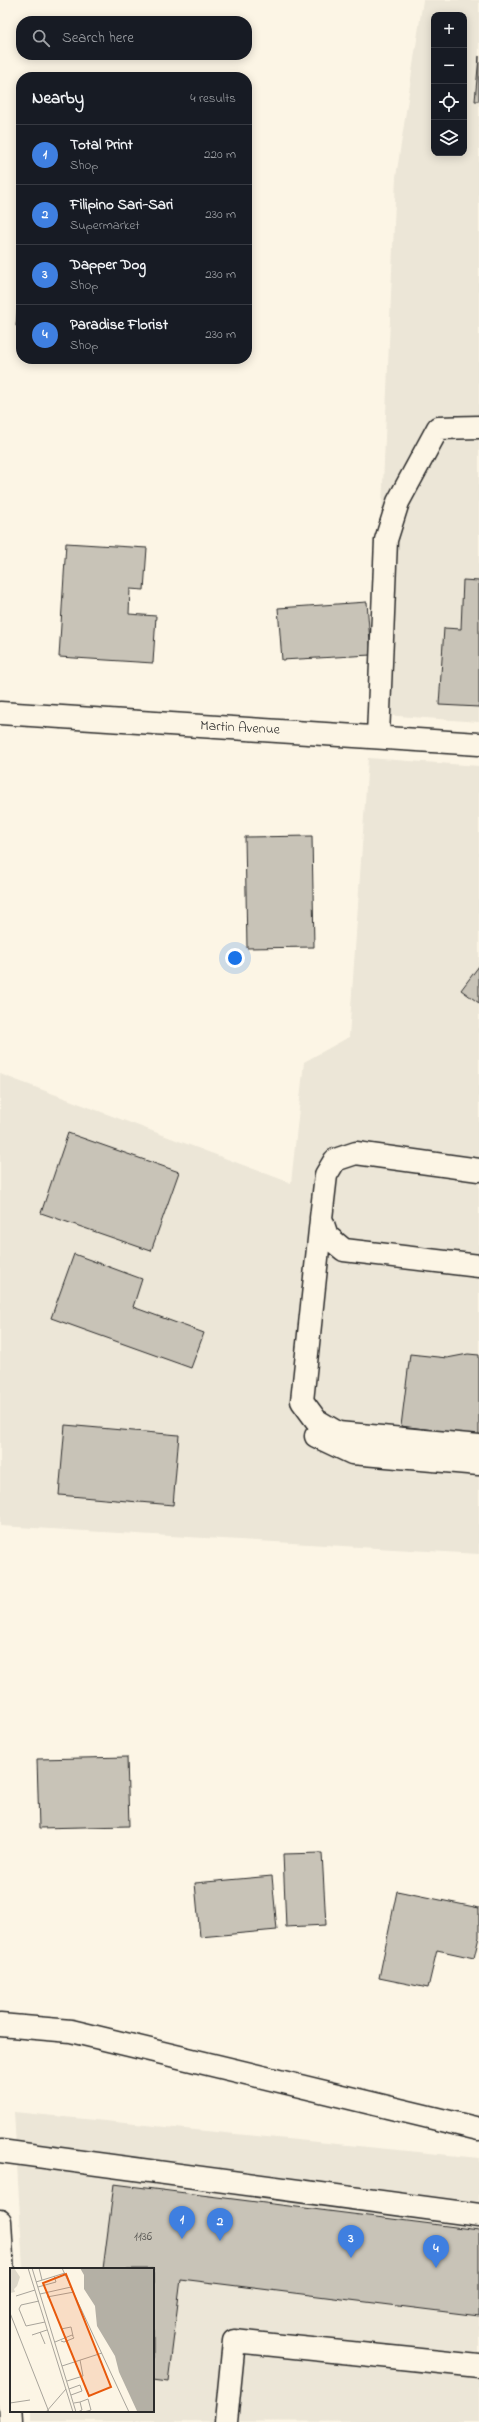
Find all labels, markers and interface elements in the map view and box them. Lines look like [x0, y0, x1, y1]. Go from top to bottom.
map controls [431, 12, 467, 156]
button: + [431, 12, 467, 48]
search box [16, 16, 252, 60]
icon: search [30, 27, 52, 49]
text: Search here [62, 27, 134, 49]
button: − [431, 48, 467, 84]
button: locate [431, 84, 467, 120]
text: Nearby [32, 86, 84, 111]
text: 4 results [190, 89, 236, 108]
button: layers [431, 120, 467, 156]
text: Total Print [70, 134, 133, 156]
text: 1 [43, 145, 47, 164]
text: 220 m [204, 145, 236, 164]
text: Shop [70, 156, 98, 175]
text: Filipino Sari-Sari [70, 194, 173, 216]
text: 2 [42, 205, 48, 224]
text: 230 m [205, 205, 236, 224]
text: Supermarket [70, 216, 140, 235]
text: Dapper Dog [70, 254, 146, 276]
text: 3 [42, 265, 48, 284]
text: 230 m [205, 265, 236, 284]
text: Shop [70, 276, 98, 295]
text: Paradise Florist [70, 314, 168, 336]
text: 4 [42, 325, 48, 344]
text: 230 m [205, 325, 236, 344]
text: Shop [70, 336, 98, 355]
street label: Martin Avenue [200, 715, 281, 741]
your location [225, 948, 245, 968]
pin: 1 [169, 2206, 195, 2239]
pin: 2 [207, 2208, 233, 2241]
pin: 3 [338, 2225, 364, 2258]
house number: 1136 [134, 2228, 153, 2246]
pin: 4 [423, 2235, 449, 2268]
inset map [10, 2268, 154, 2412]

